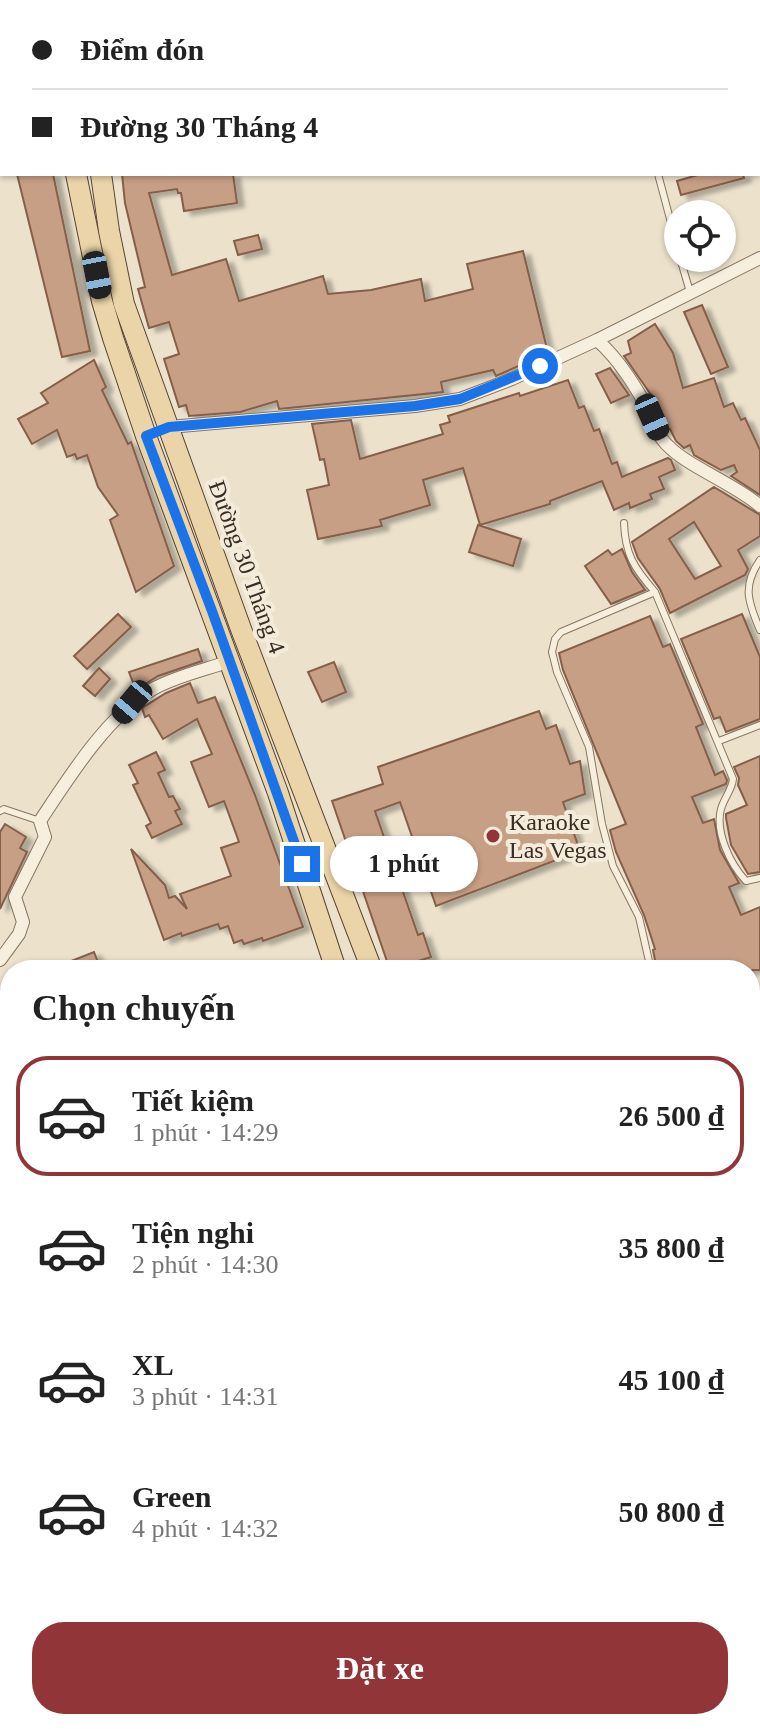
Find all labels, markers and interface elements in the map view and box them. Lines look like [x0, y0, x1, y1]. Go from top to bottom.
text: Điểm đón [80, 33, 204, 66]
text: Đường 30 Tháng 4 [80, 110, 318, 143]
map controls [664, 200, 736, 272]
button: locate [664, 200, 736, 272]
car [81, 249, 113, 301]
route start [522, 348, 558, 384]
car [631, 390, 673, 444]
street label: Đường 30 Tháng 4 [204, 477, 290, 657]
car [107, 676, 157, 728]
place label: Karaoke Las Vegas [509, 809, 607, 863]
marker: Karaoke Las Vegas [484, 827, 502, 845]
callout: 1 phút [330, 836, 478, 892]
route end [284, 846, 320, 882]
text: 1 phút [368, 849, 440, 878]
text: Chọn chuyến [32, 988, 235, 1028]
icon: car [36, 1080, 108, 1152]
text: Tiết kiệm [132, 1084, 254, 1117]
text: 26 500 ₫ [619, 1099, 724, 1132]
text: 1 phút · 14:29 [132, 1118, 279, 1147]
icon: car [36, 1212, 108, 1284]
text: Tiện nghi [132, 1216, 254, 1249]
text: 35 800 ₫ [619, 1231, 724, 1264]
text: 2 phút · 14:30 [132, 1250, 279, 1279]
icon: car [36, 1344, 108, 1416]
text: XL [132, 1348, 174, 1381]
text: 45 100 ₫ [619, 1363, 724, 1396]
text: 3 phút · 14:31 [132, 1382, 279, 1411]
icon: car [36, 1476, 108, 1548]
text: Green [132, 1480, 211, 1513]
text: 50 800 ₫ [619, 1495, 724, 1528]
text: 4 phút · 14:32 [132, 1514, 279, 1543]
button: Đặt xe [32, 1622, 728, 1714]

